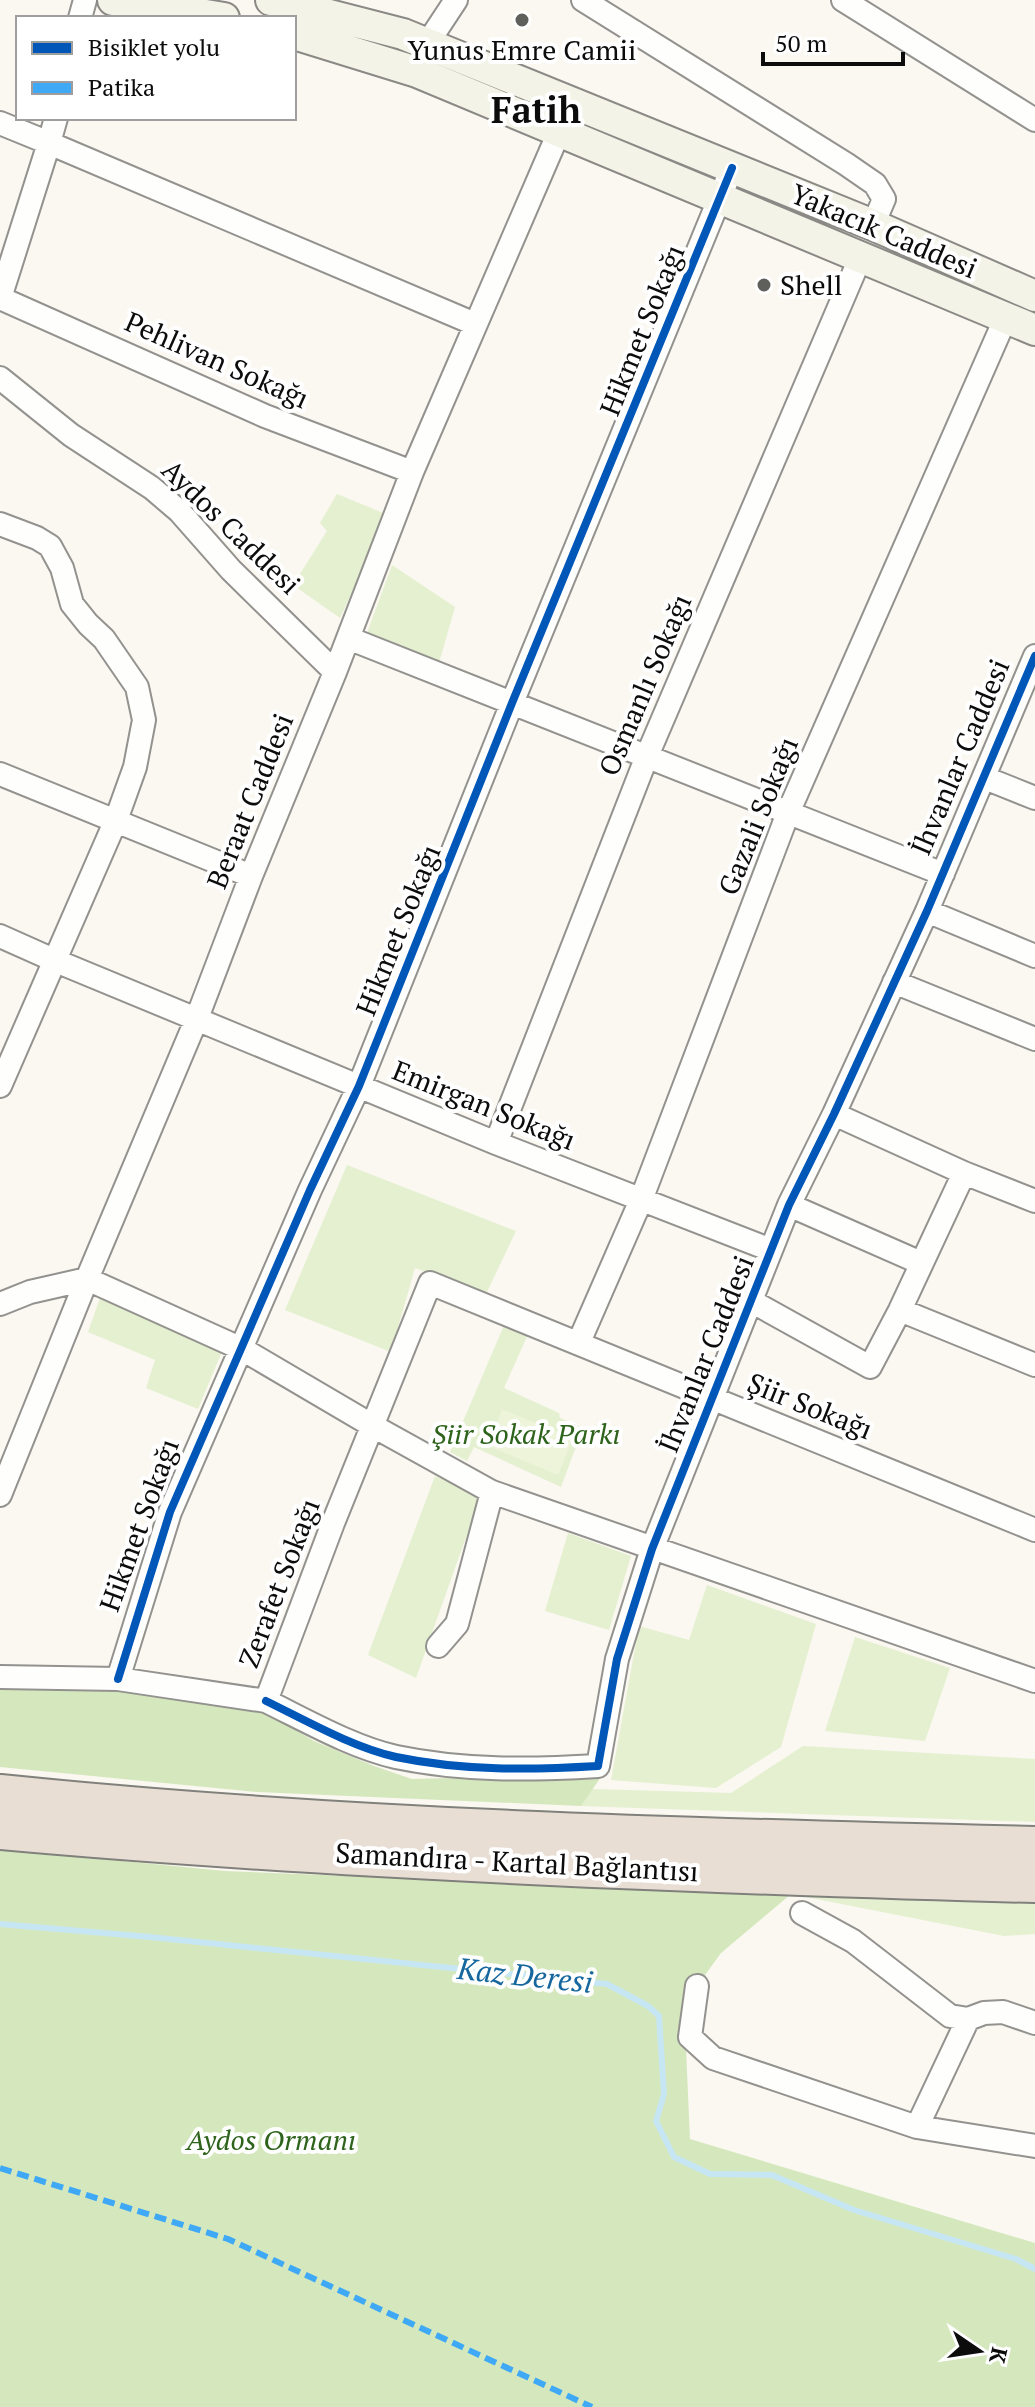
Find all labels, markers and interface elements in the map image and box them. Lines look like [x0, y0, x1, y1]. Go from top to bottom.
marker: Yunus Emre Camii [513, 11, 531, 29]
legend [16, 16, 296, 120]
scale bar [763, 16, 903, 66]
text: 50 m [775, 27, 827, 59]
text: Bisiklet yolu [88, 31, 220, 63]
place label: Yunus Emre Camii [408, 31, 636, 68]
text: Patika [88, 71, 155, 103]
district label: Fatih [491, 86, 581, 133]
street label: Yakacık Caddesi [785, 175, 983, 286]
street label: Hikmet Sokağı [590, 239, 693, 421]
place label: Shell [780, 266, 842, 303]
marker: Shell [755, 276, 773, 294]
street label: Pehlivan Sokağı [120, 303, 315, 417]
street label: Aydos Caddesi [154, 451, 309, 602]
street label: Osmanlı Sokağı [590, 588, 699, 781]
street label: İhvanlar Caddesi [902, 653, 1017, 860]
street label: Beraat Caddesi [198, 708, 301, 894]
street label: Gazali Sokağı [709, 731, 806, 900]
street label: Hikmet Sokağı [346, 839, 449, 1021]
street label: Emirgan Sokağı [387, 1051, 581, 1158]
street label: İhvanlar Caddesi [649, 1250, 762, 1458]
street label: Şiir Sokağı [742, 1364, 878, 1447]
park label: Şiir Sokak Parkı [432, 1415, 620, 1452]
street label: Hikmet Sokağı [90, 1433, 187, 1616]
street label: Zerafet Sokağı [229, 1493, 328, 1673]
street label: Samandıra - Kartal Bağlantısı [334, 1834, 700, 1889]
water label: Kaz Deresi [455, 1948, 595, 2002]
park label: Aydos Ormanı [184, 2121, 356, 2158]
north arrow [939, 2311, 1019, 2391]
text: K [983, 2345, 1015, 2367]

